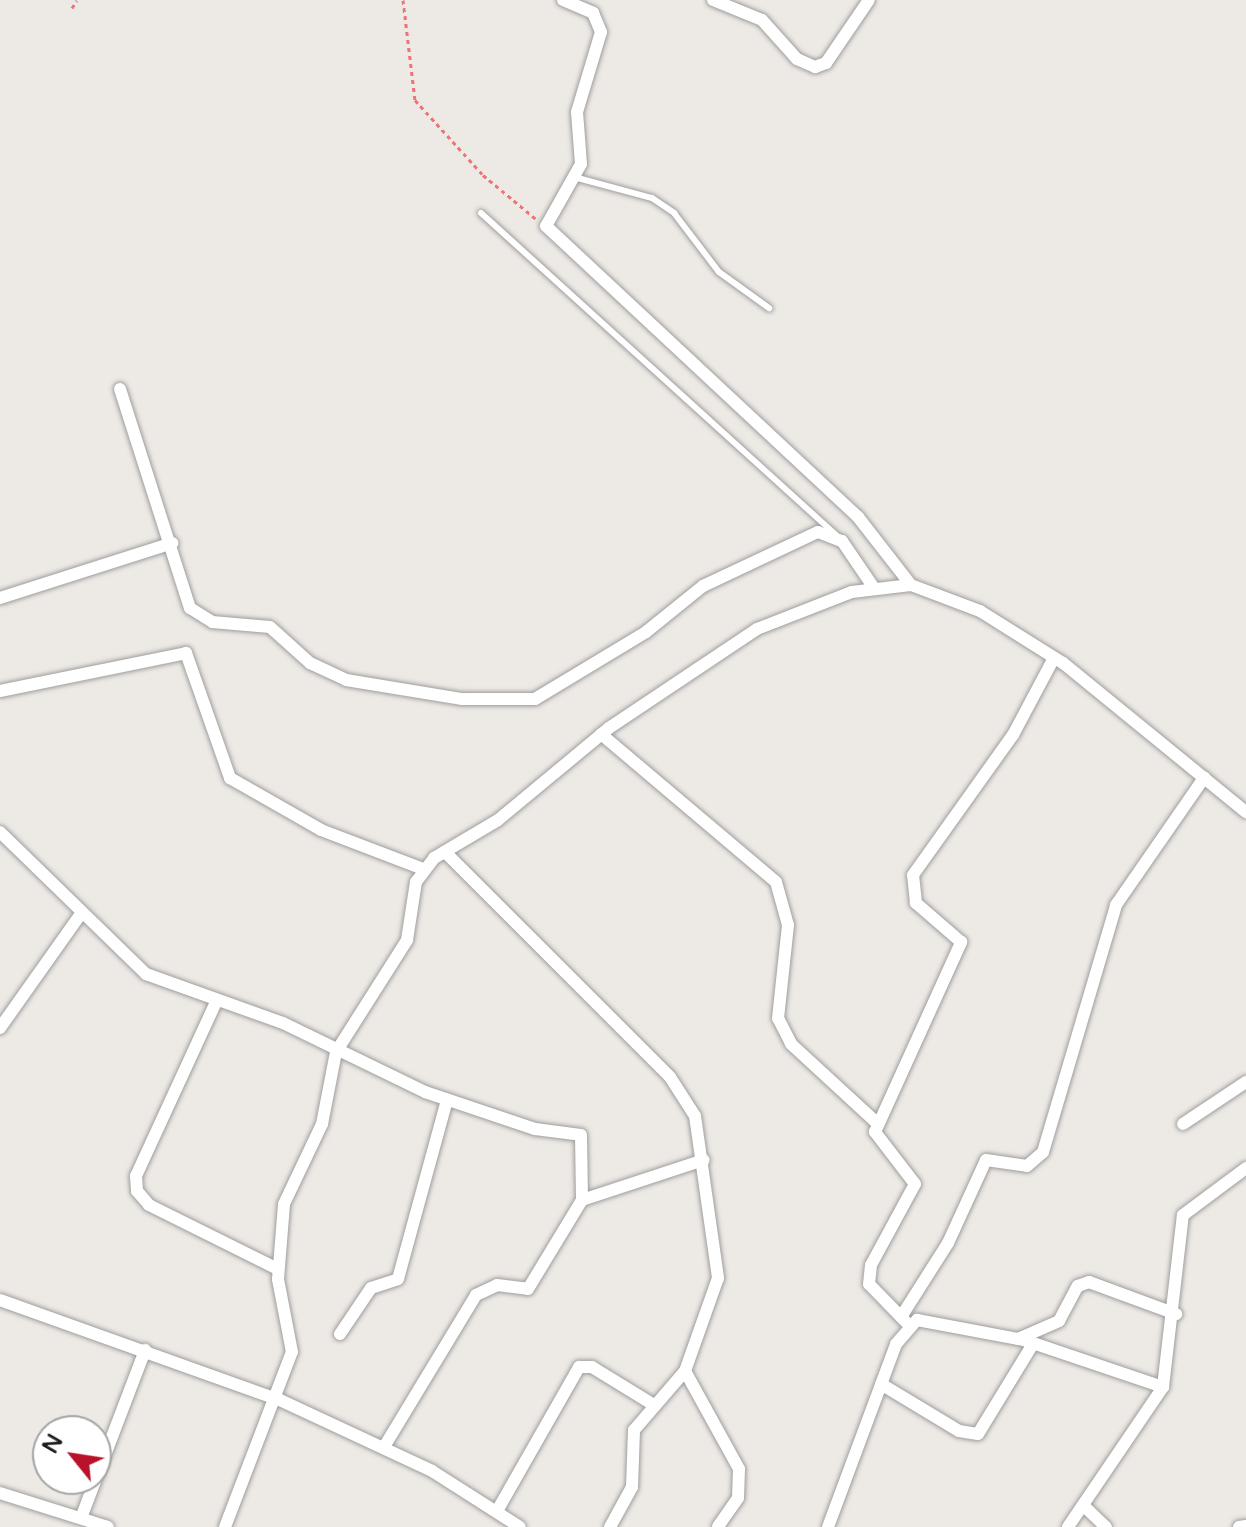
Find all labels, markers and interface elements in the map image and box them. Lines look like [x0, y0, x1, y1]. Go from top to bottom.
north arrow [32, 1415, 112, 1495]
text: N [37, 1430, 69, 1458]

